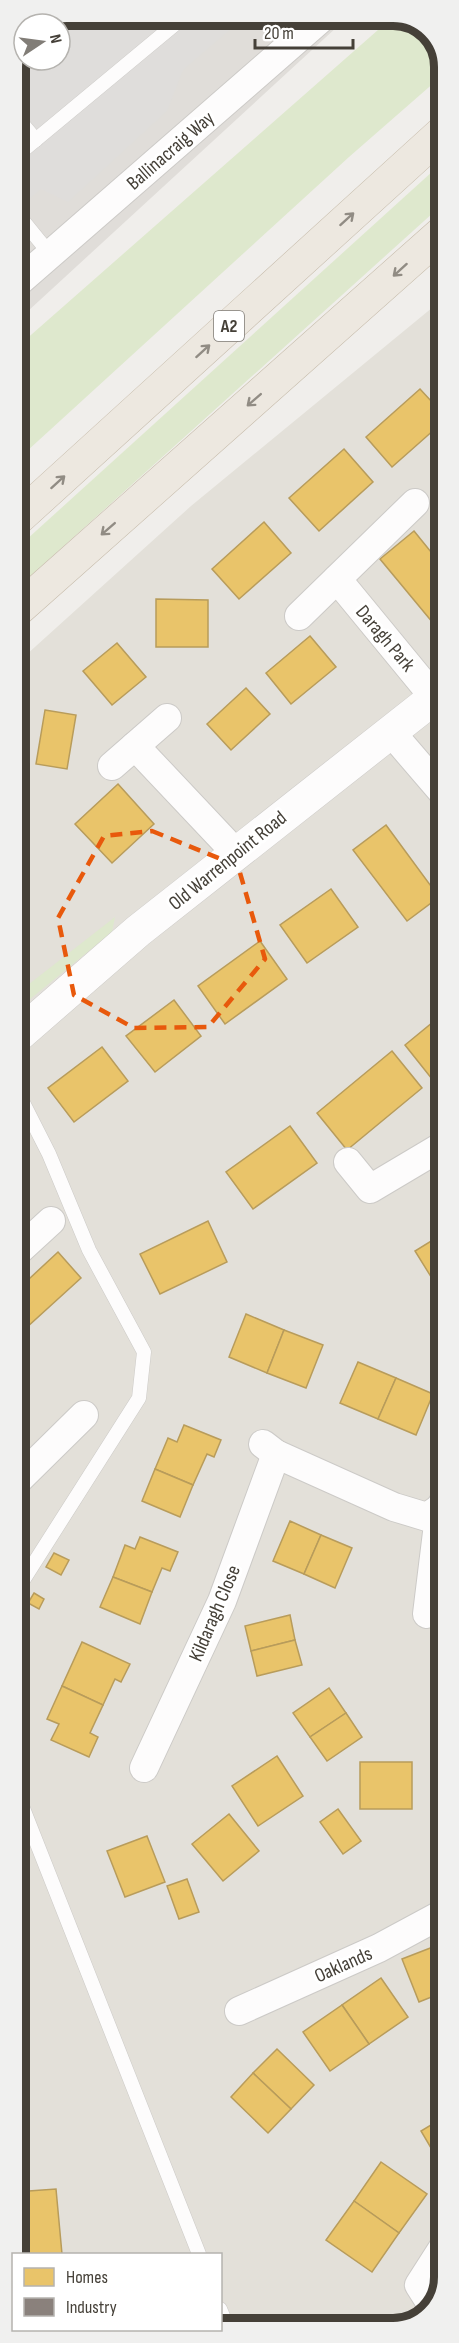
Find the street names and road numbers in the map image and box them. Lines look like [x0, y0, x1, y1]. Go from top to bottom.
street label: Ballinacraig Way [122, 106, 220, 195]
road number: A2 [214, 311, 244, 341]
street label: Daragh Park [350, 600, 420, 677]
street label: Old Warrenpoint Road [164, 806, 291, 916]
street label: Kildaragh Close [184, 1562, 246, 1665]
street label: Oaklands [311, 1942, 376, 1988]

